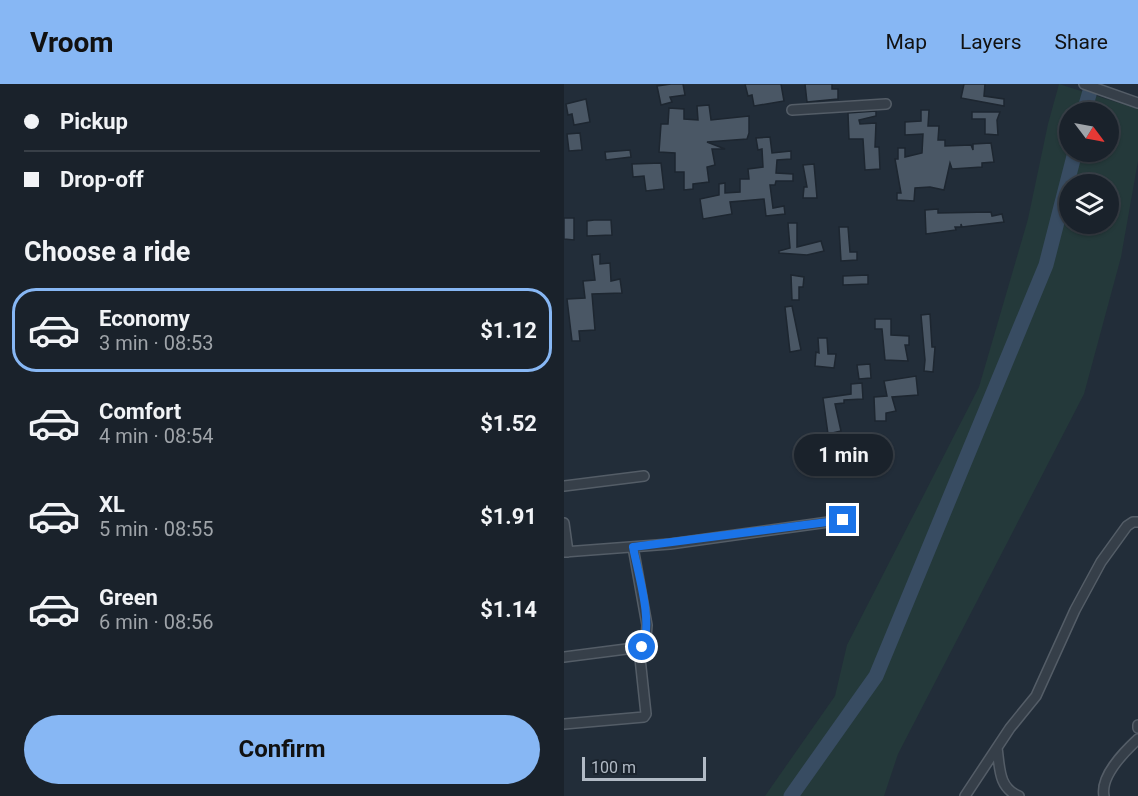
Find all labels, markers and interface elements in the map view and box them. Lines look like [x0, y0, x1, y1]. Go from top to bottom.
text: Vroom [30, 26, 114, 59]
text: Map [885, 30, 927, 54]
text: Layers [960, 30, 1021, 54]
text: Share [1054, 30, 1108, 54]
north arrow [1059, 102, 1119, 162]
map controls [1059, 102, 1119, 234]
text: Pickup [60, 109, 128, 134]
text: Drop-off [60, 167, 144, 192]
button: layers [1059, 174, 1119, 234]
text: Choose a ride [24, 236, 190, 268]
icon: car [27, 303, 81, 357]
text: Economy [99, 306, 190, 331]
text: $1.12 [480, 318, 537, 343]
text: 3 min · 08:53 [99, 331, 214, 355]
icon: car [27, 396, 81, 450]
text: Comfort [99, 399, 181, 424]
text: $1.52 [480, 411, 537, 436]
text: 4 min · 08:54 [99, 424, 214, 448]
callout: 1 min [794, 433, 892, 475]
text: 1 min [818, 443, 869, 467]
icon: car [27, 489, 81, 543]
text: XL [99, 492, 125, 517]
text: $1.91 [480, 504, 537, 529]
route end [829, 506, 856, 533]
text: 5 min · 08:55 [99, 517, 214, 541]
icon: car [27, 582, 81, 636]
text: Green [99, 585, 158, 610]
text: $1.14 [480, 597, 537, 622]
text: 6 min · 08:56 [99, 610, 214, 634]
route start [628, 633, 655, 660]
button: Confirm [24, 715, 540, 784]
scale bar [582, 754, 706, 782]
text: 100 m [591, 758, 636, 777]

